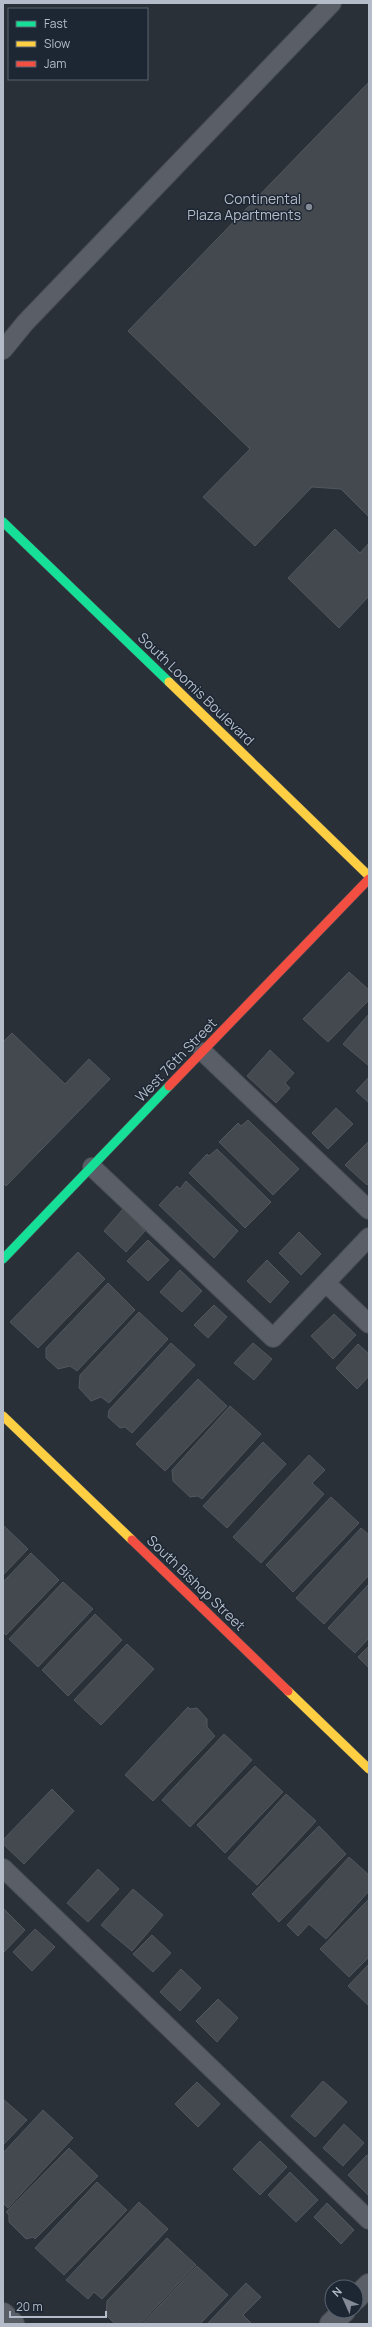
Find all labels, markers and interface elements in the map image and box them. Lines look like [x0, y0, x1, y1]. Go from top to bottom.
legend [8, 8, 148, 80]
text: Fast [44, 15, 68, 32]
text: Slow [44, 35, 70, 52]
text: Jam [44, 55, 66, 72]
place label: Continental Plaza Apartments [187, 189, 301, 224]
marker: Continental Plaza Apartments [304, 202, 314, 212]
street label: South Loomis Boulevard [134, 628, 259, 749]
street label: West 76th Street [131, 1013, 221, 1106]
street label: South Bishop Street [143, 1531, 250, 1635]
north arrow [324, 2279, 364, 2319]
text: N [328, 2283, 345, 2300]
scale bar [10, 2293, 106, 2319]
text: 20 m [16, 2298, 43, 2315]

